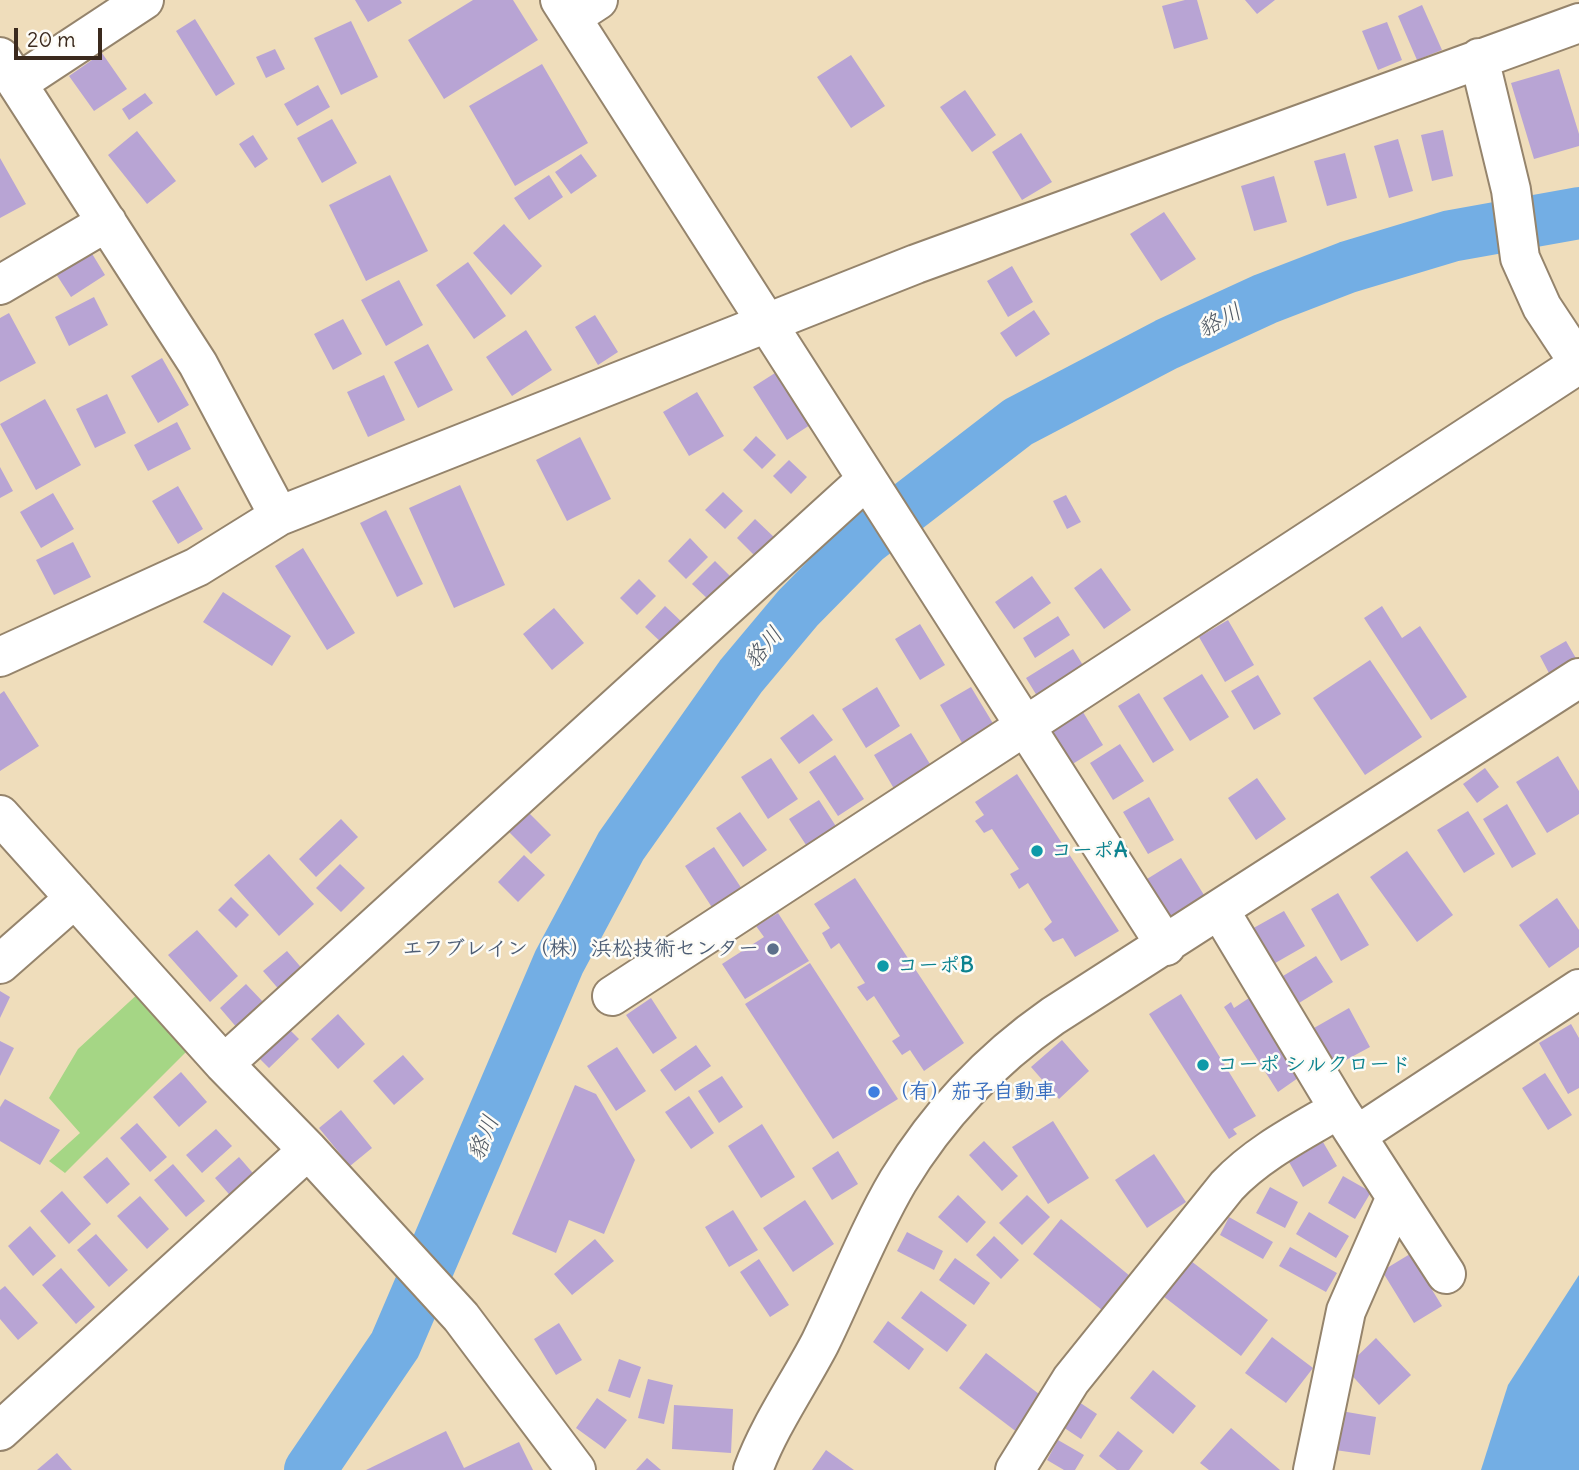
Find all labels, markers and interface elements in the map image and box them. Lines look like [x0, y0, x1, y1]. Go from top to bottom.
scale bar [18, 14, 105, 58]
text: 20 m [27, 26, 76, 53]
water label: 貉川 [1193, 298, 1247, 344]
water label: 貉川 [739, 622, 789, 674]
place label: コーポA [1051, 838, 1127, 864]
marker: コーポA [1029, 843, 1045, 859]
place label: エフブレイン（株）浜松技術センター [402, 936, 759, 962]
marker: エフブレイン（株）浜松技術センター [765, 941, 781, 957]
place label: コーポB [897, 953, 974, 979]
marker: コーポB [875, 958, 891, 974]
place label: コーポ シルクロード [1217, 1052, 1411, 1078]
marker: コーポ シルクロード [1195, 1057, 1211, 1073]
place label: （有）茄子自動車 [888, 1079, 1056, 1105]
marker: （有）茄子自動車 [866, 1084, 882, 1100]
water label: 貉川 [462, 1111, 506, 1165]

